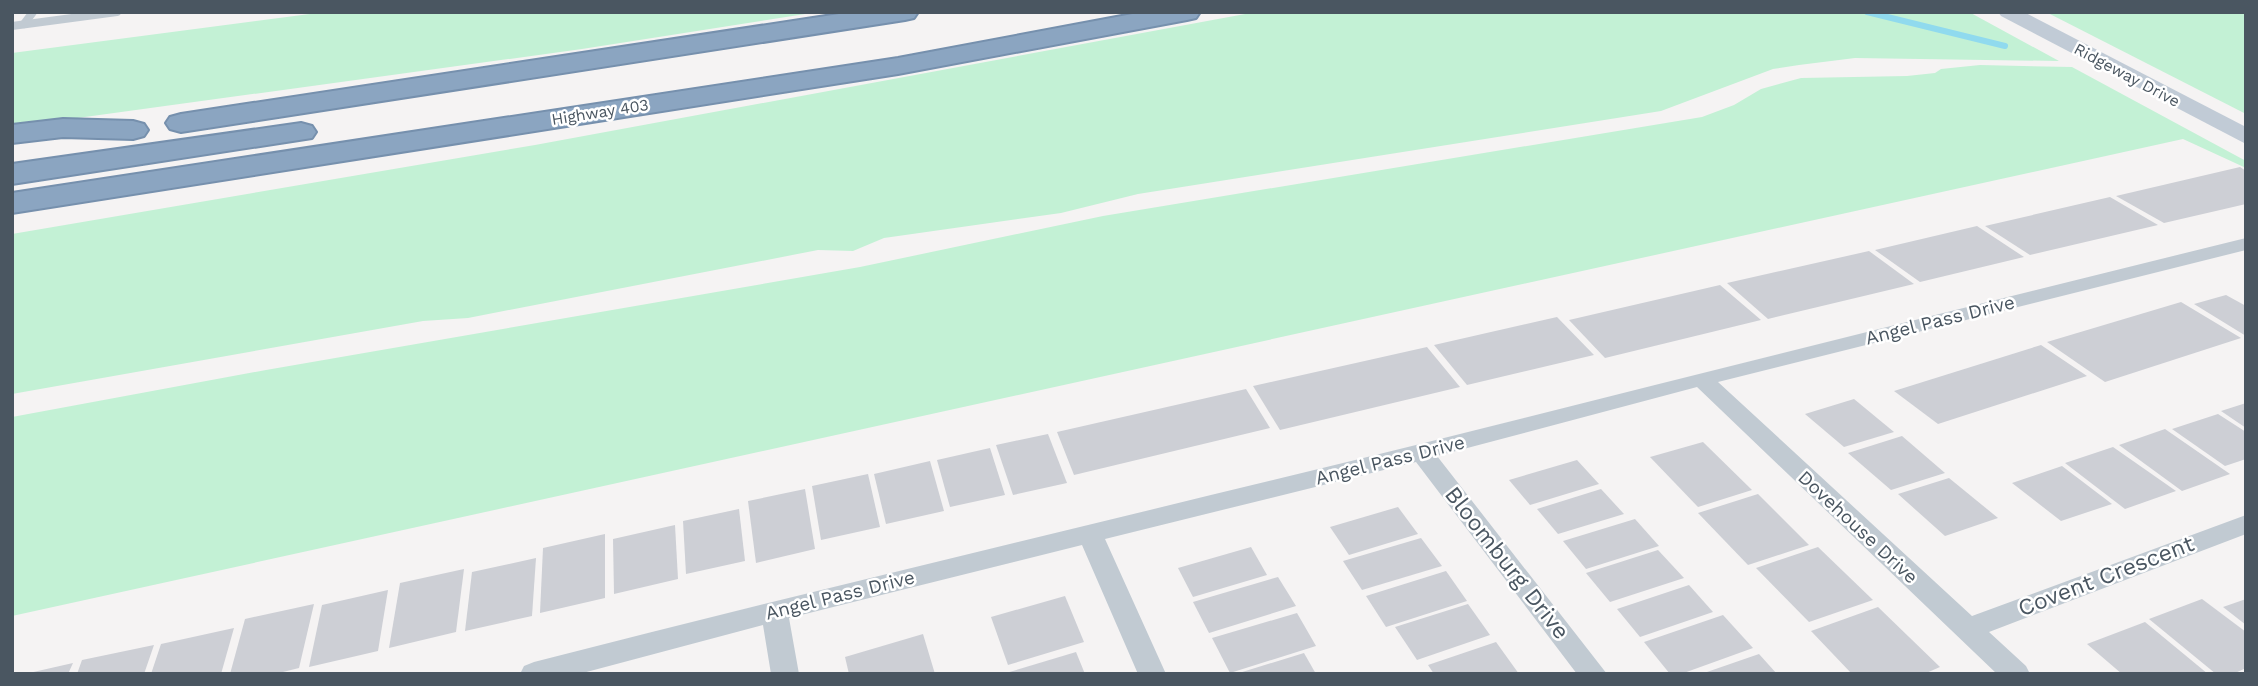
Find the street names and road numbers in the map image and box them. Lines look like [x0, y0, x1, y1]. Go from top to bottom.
street label: Ridgeway Drive [2071, 39, 2183, 111]
street label: Highway 403 [550, 95, 650, 129]
street label: Angel Pass Drive [1863, 290, 2017, 350]
street label: Angel Pass Drive [1313, 430, 1467, 490]
street label: Dovehouse Drive [1793, 466, 1923, 588]
street label: Bloomburg Drive [1439, 481, 1575, 645]
street label: Covent Crescent [2014, 530, 2198, 622]
street label: Angel Pass Drive [763, 565, 917, 625]

